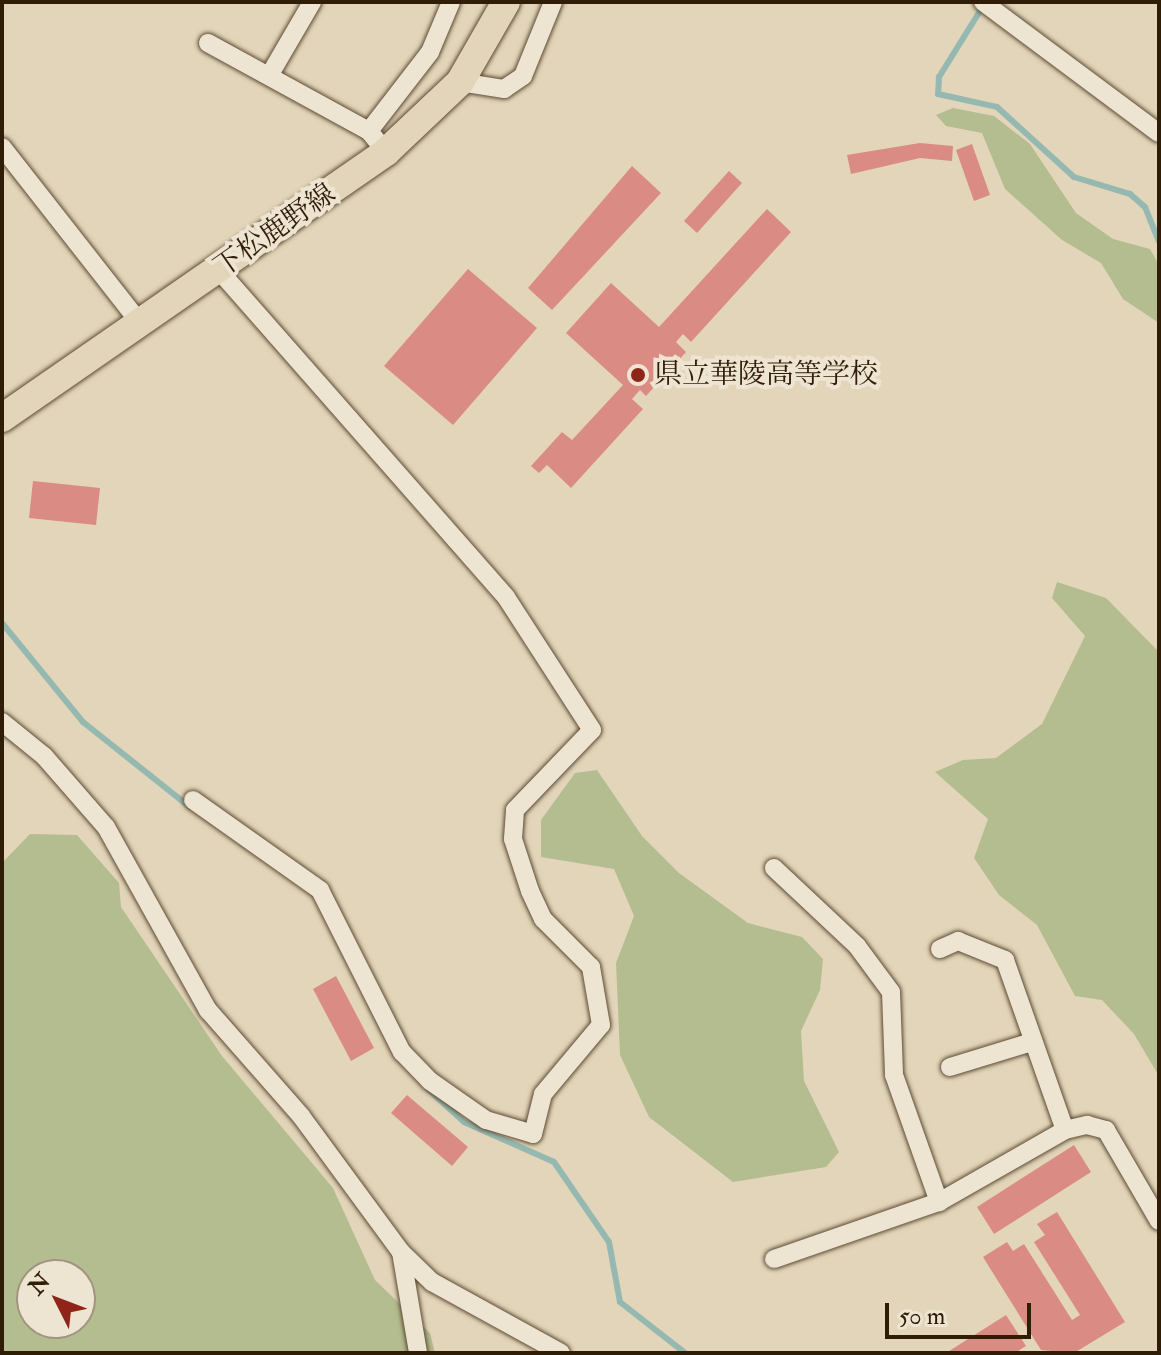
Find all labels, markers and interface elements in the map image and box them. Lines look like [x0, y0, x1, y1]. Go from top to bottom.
street label: 下松鹿野線 [208, 177, 342, 285]
place label: 県立華陵高等学校 [654, 358, 878, 392]
marker: 県立華陵高等学校 [629, 366, 647, 384]
north arrow [16, 1259, 96, 1339]
text: N [23, 1268, 57, 1301]
scale bar [889, 1287, 1035, 1337]
text: 50 m [899, 1301, 945, 1332]

